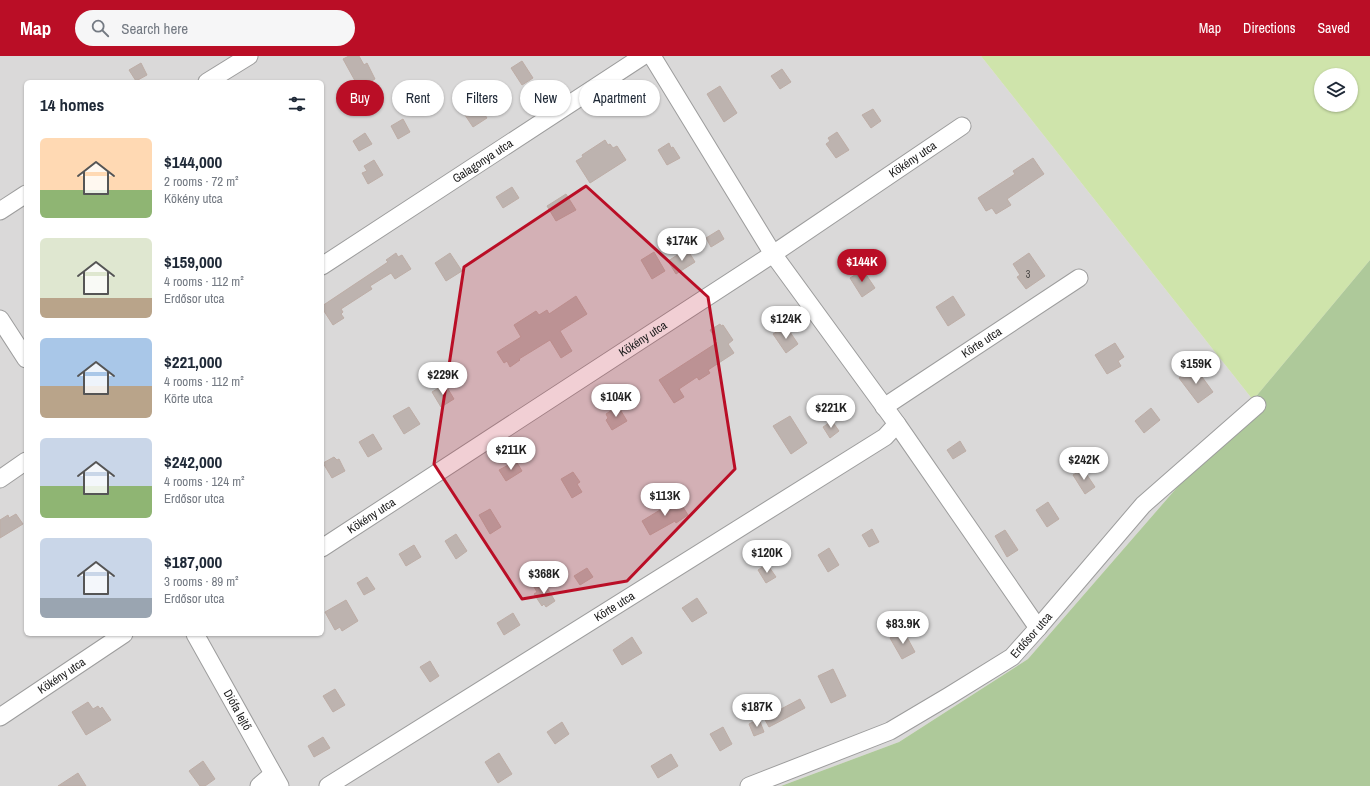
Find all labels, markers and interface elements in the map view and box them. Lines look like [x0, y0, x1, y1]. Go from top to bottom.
search box [75, 10, 355, 46]
text: Map [20, 15, 51, 41]
icon: search [89, 17, 111, 39]
text: Search here [121, 18, 188, 39]
text: Map [1199, 19, 1221, 37]
text: Directions [1243, 19, 1295, 37]
text: Saved [1317, 19, 1350, 37]
map controls [1314, 68, 1358, 112]
button: layers [1314, 68, 1358, 112]
chip: Buy [336, 80, 384, 116]
chip: Rent [392, 80, 444, 116]
chip: Filters [452, 80, 512, 116]
chip: New [520, 80, 571, 116]
chip: Apartment [579, 80, 660, 116]
text: 14 homes [40, 93, 104, 116]
icon: filters [286, 93, 308, 115]
street label: Galagonya utca [449, 135, 516, 186]
street label: Kökény utca [886, 137, 940, 181]
text: $144,000 [164, 150, 222, 173]
icon: home [72, 154, 120, 202]
text: 2 rooms · 72 m² [164, 173, 239, 190]
text: Kökény utca [164, 190, 223, 207]
pin: $174K [654, 228, 710, 262]
text: $174K [666, 232, 698, 249]
pin: $144K [834, 249, 890, 283]
text: $159,000 [164, 250, 222, 273]
text: $144K [846, 253, 878, 270]
icon: home [72, 254, 120, 302]
house number: 3 [1026, 268, 1031, 281]
text: 4 rooms · 112 m² [164, 273, 244, 290]
text: Erdősor utca [164, 290, 224, 307]
pin: $124K [758, 306, 814, 340]
text: $124K [770, 310, 802, 327]
street label: Kökény utca [616, 317, 670, 360]
street label: Körte utca [958, 323, 1005, 362]
text: $221,000 [164, 350, 222, 373]
pin: $159K [1168, 351, 1224, 385]
icon: home [72, 354, 120, 402]
text: $159K [1180, 355, 1212, 372]
pin: $229K [415, 362, 471, 396]
text: $229K [427, 366, 459, 383]
text: 4 rooms · 112 m² [164, 373, 244, 390]
pin: $104K [588, 384, 644, 418]
text: $104K [600, 388, 632, 405]
text: Körte utca [164, 390, 213, 407]
pin: $221K [803, 395, 859, 429]
text: $221K [815, 399, 847, 416]
pin: $211K [483, 437, 539, 471]
text: $211K [496, 441, 526, 458]
pin: $242K [1056, 447, 1112, 481]
text: $242,000 [164, 450, 222, 473]
text: $242K [1068, 451, 1100, 468]
icon: home [72, 454, 120, 502]
text: 4 rooms · 124 m² [164, 473, 245, 490]
pin: $113K [637, 483, 693, 517]
text: $113K [650, 487, 680, 504]
text: Erdősor utca [164, 490, 224, 507]
street label: Kökény utca [344, 494, 399, 537]
pin: $120K [739, 540, 795, 574]
text: $120K [751, 544, 783, 561]
text: $187,000 [164, 550, 222, 573]
icon: home [72, 554, 120, 602]
pin: $368K [516, 561, 572, 595]
text: $368K [528, 565, 560, 582]
text: 3 rooms · 89 m² [164, 573, 239, 590]
street label: Körte utca [591, 588, 638, 625]
text: Erdősor utca [164, 590, 224, 607]
street label: Erdősor utca [1007, 609, 1056, 662]
pin: $83.9K [870, 611, 936, 645]
text: $83.9K [886, 615, 920, 632]
street label: Kökény utca [34, 654, 89, 698]
street label: Diófa lejtő [220, 687, 255, 733]
pin: $187K [729, 694, 785, 728]
text: $187K [741, 698, 773, 715]

